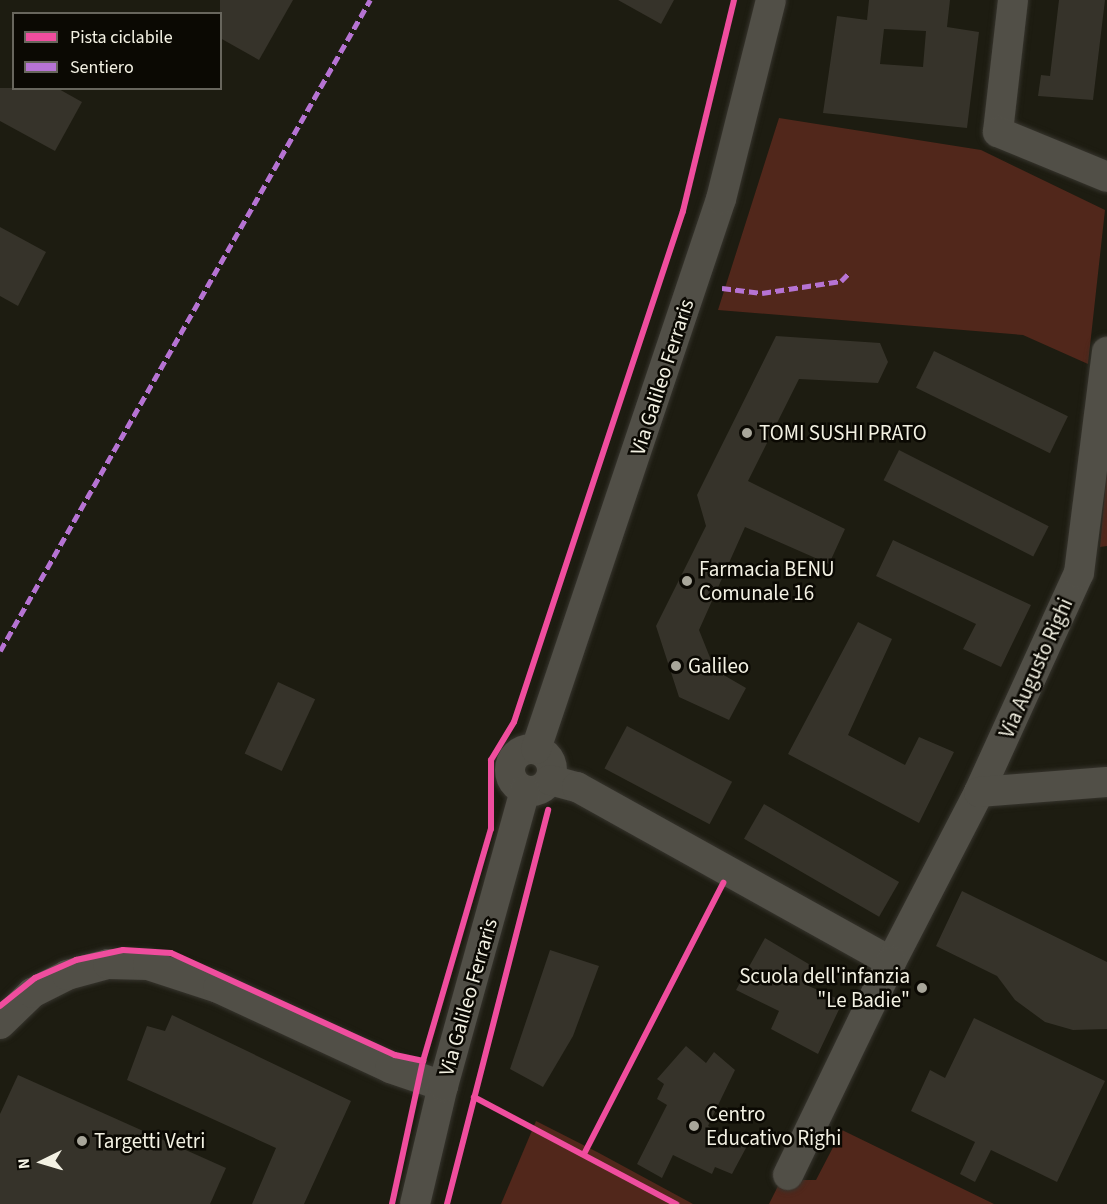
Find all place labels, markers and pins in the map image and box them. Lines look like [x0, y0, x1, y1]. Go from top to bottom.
place label: TOMI SUSHI PRATO [759, 420, 927, 446]
marker: TOMI SUSHI PRATO [740, 426, 754, 440]
place label: Farmacia BENU Comunale 16 [699, 556, 835, 606]
marker: Farmacia BENU Comunale 16 [680, 574, 694, 588]
place label: Galileo [688, 653, 749, 679]
marker: Galileo [669, 659, 683, 673]
place label: Scuola dell'infanzia "Le Badie" [739, 963, 910, 1013]
marker: Scuola dell'infanzia "Le Badie" [915, 981, 929, 995]
place label: Centro Educativo Righi [706, 1101, 841, 1151]
marker: Centro Educativo Righi [687, 1119, 701, 1133]
place label: Targetti Vetri [94, 1128, 205, 1154]
marker: Targetti Vetri [75, 1134, 89, 1148]

